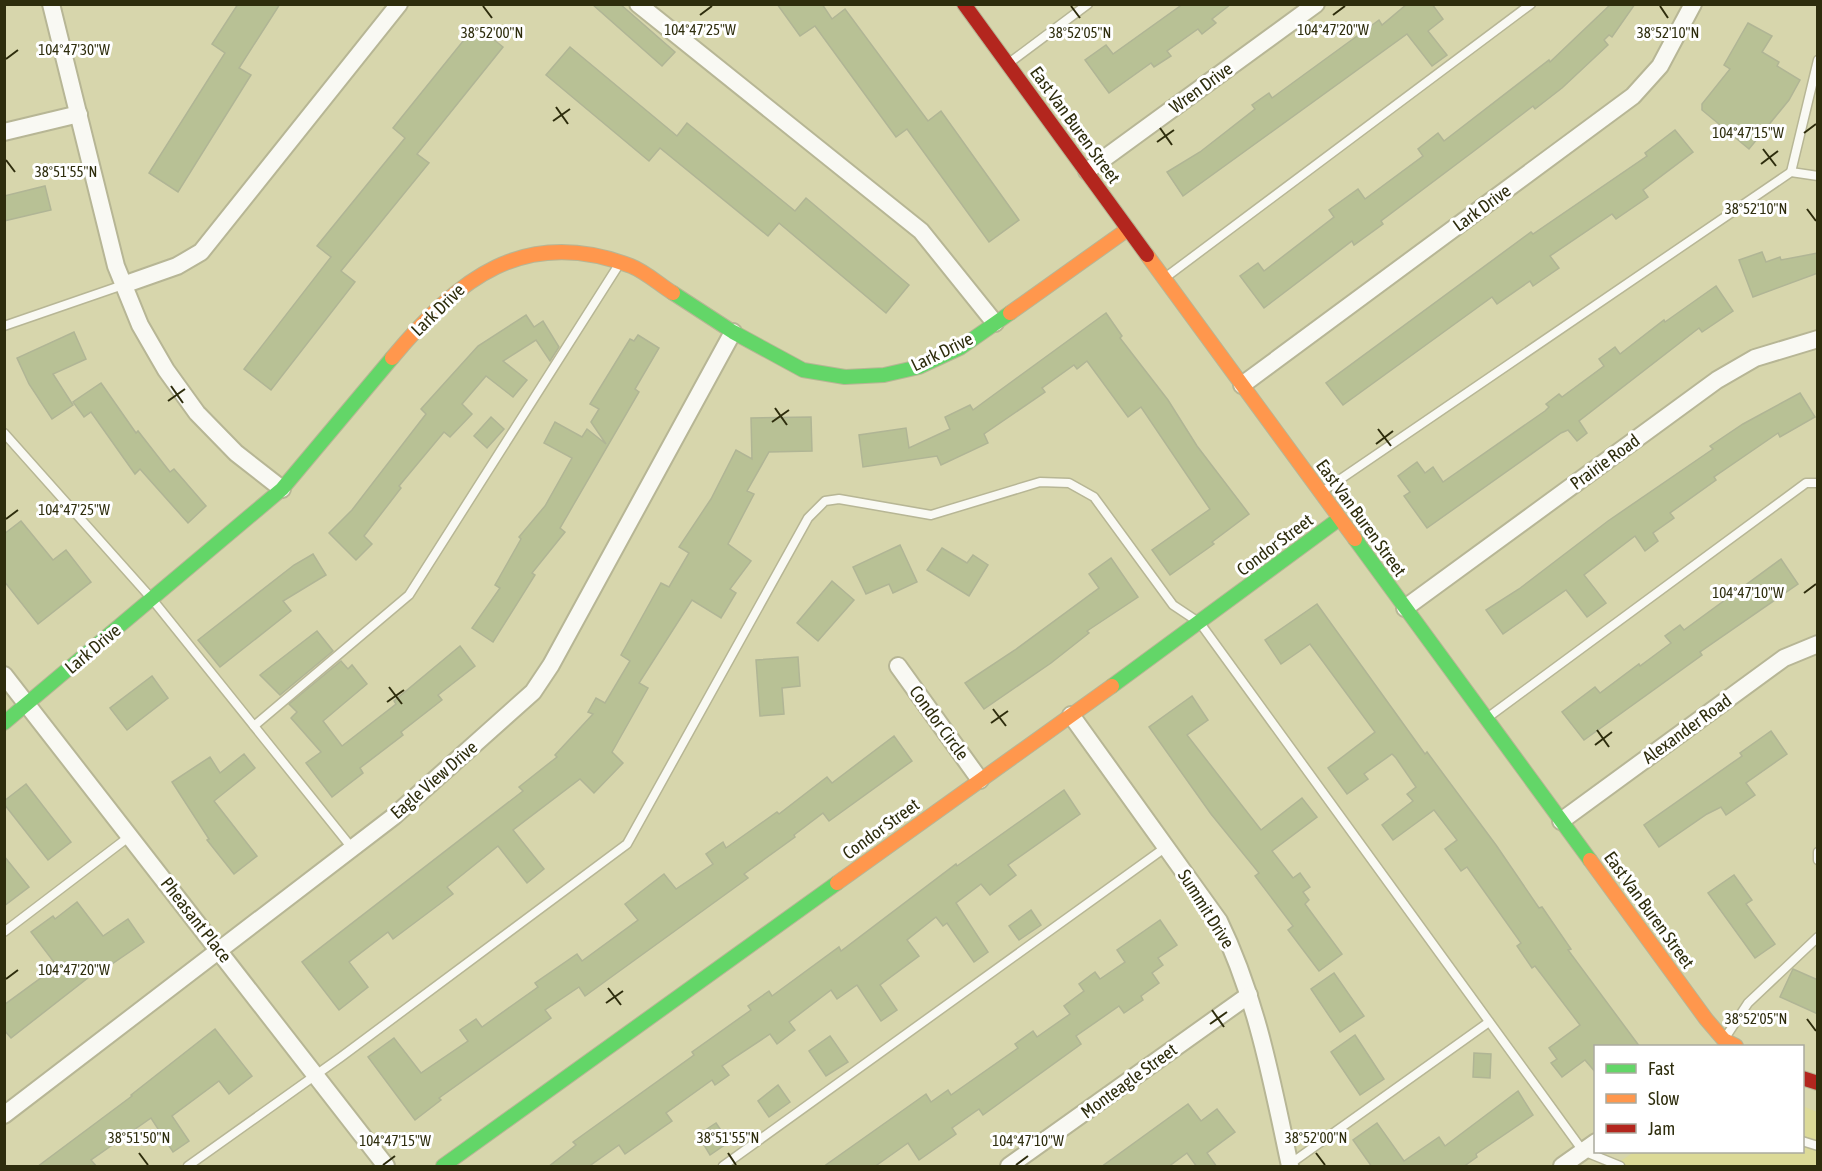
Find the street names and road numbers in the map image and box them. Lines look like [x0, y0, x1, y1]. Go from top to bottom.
street label: Wren Drive [1165, 58, 1236, 117]
street label: East Van Buren Street [1026, 62, 1125, 187]
street label: Lark Drive [1449, 180, 1515, 235]
street label: Lark Drive [407, 279, 469, 340]
street label: Lark Drive [908, 328, 976, 375]
street label: Prairie Road [1566, 429, 1644, 494]
street label: East Van Buren Street [1312, 455, 1411, 580]
street label: Condor Street [1233, 509, 1317, 580]
street label: Lark Drive [61, 619, 125, 678]
street label: Condor Circle [905, 681, 973, 764]
street label: Alexander Road [1638, 689, 1735, 768]
street label: Eagle View Drive [386, 736, 481, 823]
street label: Condor Street [838, 794, 923, 863]
street label: East Van Buren Street [1600, 847, 1699, 972]
street label: Summit Drive [1174, 865, 1239, 952]
street label: Pheasant Place [157, 873, 236, 966]
street label: Monteagle Street [1077, 1039, 1181, 1122]

